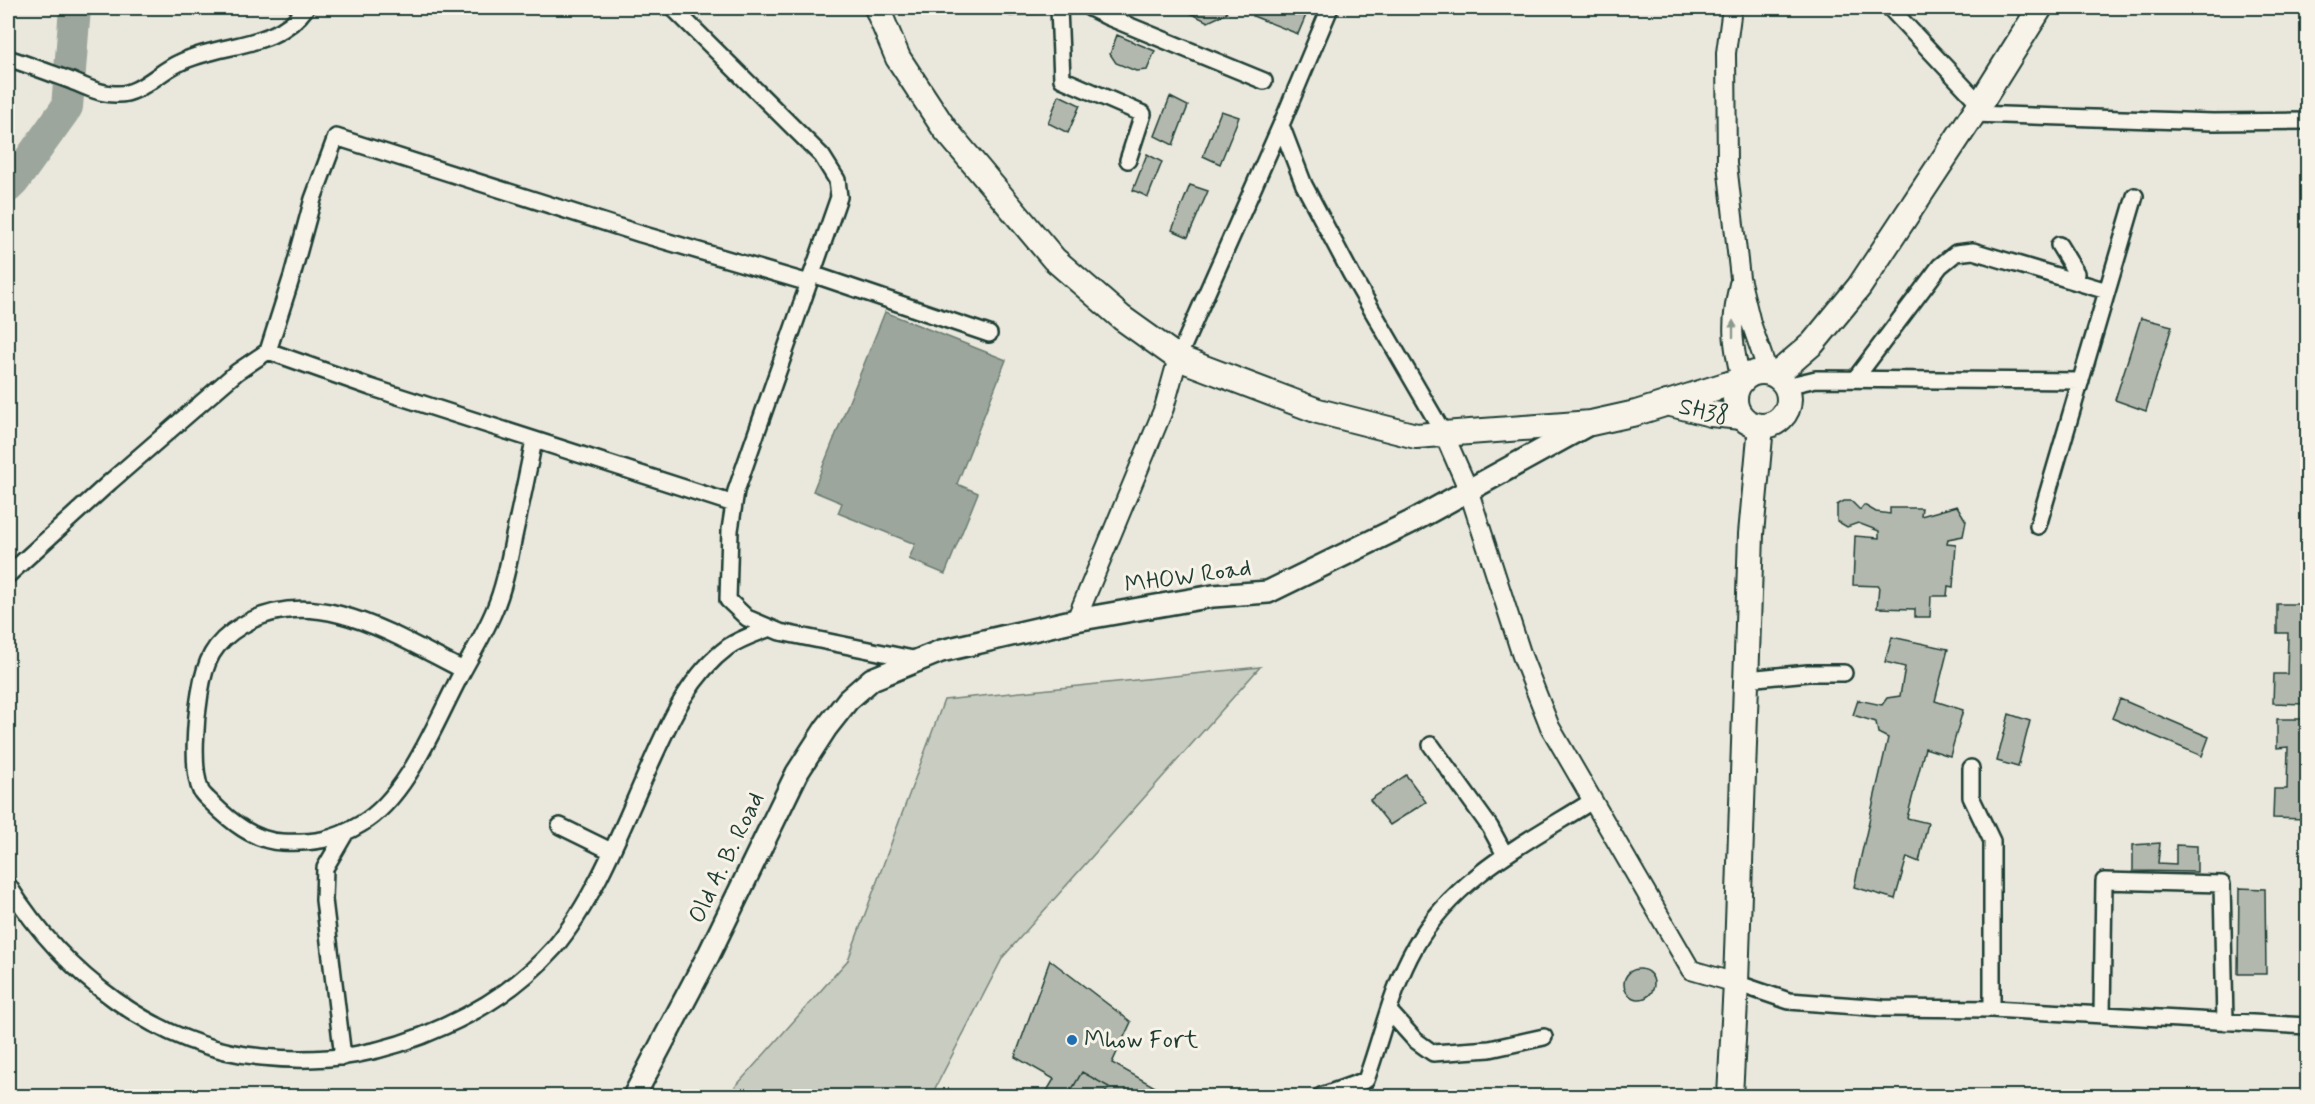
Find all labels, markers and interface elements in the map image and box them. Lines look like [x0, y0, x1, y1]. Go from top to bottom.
one-way arrow [1728, 319, 1738, 338]
street label: SH38 [1676, 391, 1730, 431]
street label: MHOW Road [1123, 553, 1253, 601]
street label: Old A. B. Road [682, 787, 772, 929]
place label: Mhow Fort [1084, 1025, 1198, 1056]
marker: Mhow Fort [1065, 1033, 1079, 1047]

